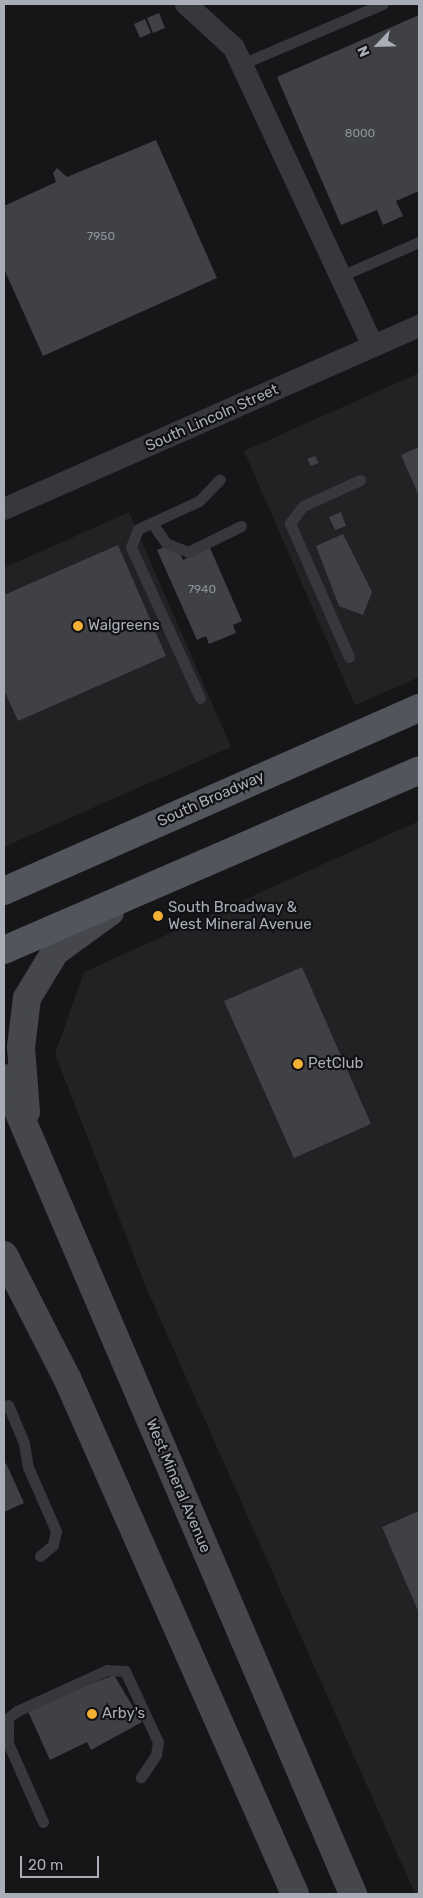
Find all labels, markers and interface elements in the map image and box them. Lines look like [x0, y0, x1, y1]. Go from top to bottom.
north arrow [353, 20, 403, 70]
text: N [354, 43, 374, 59]
house number: 8000 [345, 127, 375, 141]
house number: 7950 [87, 230, 115, 244]
street label: South Lincoln Street [143, 381, 281, 455]
house number: 7940 [188, 583, 216, 597]
place label: Walgreens [88, 617, 160, 635]
marker: Walgreens [72, 620, 84, 632]
street label: South Broadway [155, 767, 267, 831]
place label: South Broadway & West Mineral Avenue [168, 898, 312, 933]
marker: South Broadway & West Mineral Avenue [152, 910, 164, 922]
place label: PetClub [308, 1055, 363, 1073]
marker: PetClub [292, 1058, 304, 1070]
street label: West Mineral Avenue [142, 1416, 214, 1556]
place label: Arby's [102, 1705, 145, 1723]
marker: Arby's [86, 1708, 98, 1720]
scale bar [22, 1846, 101, 1878]
text: 20 m [28, 1856, 63, 1874]

